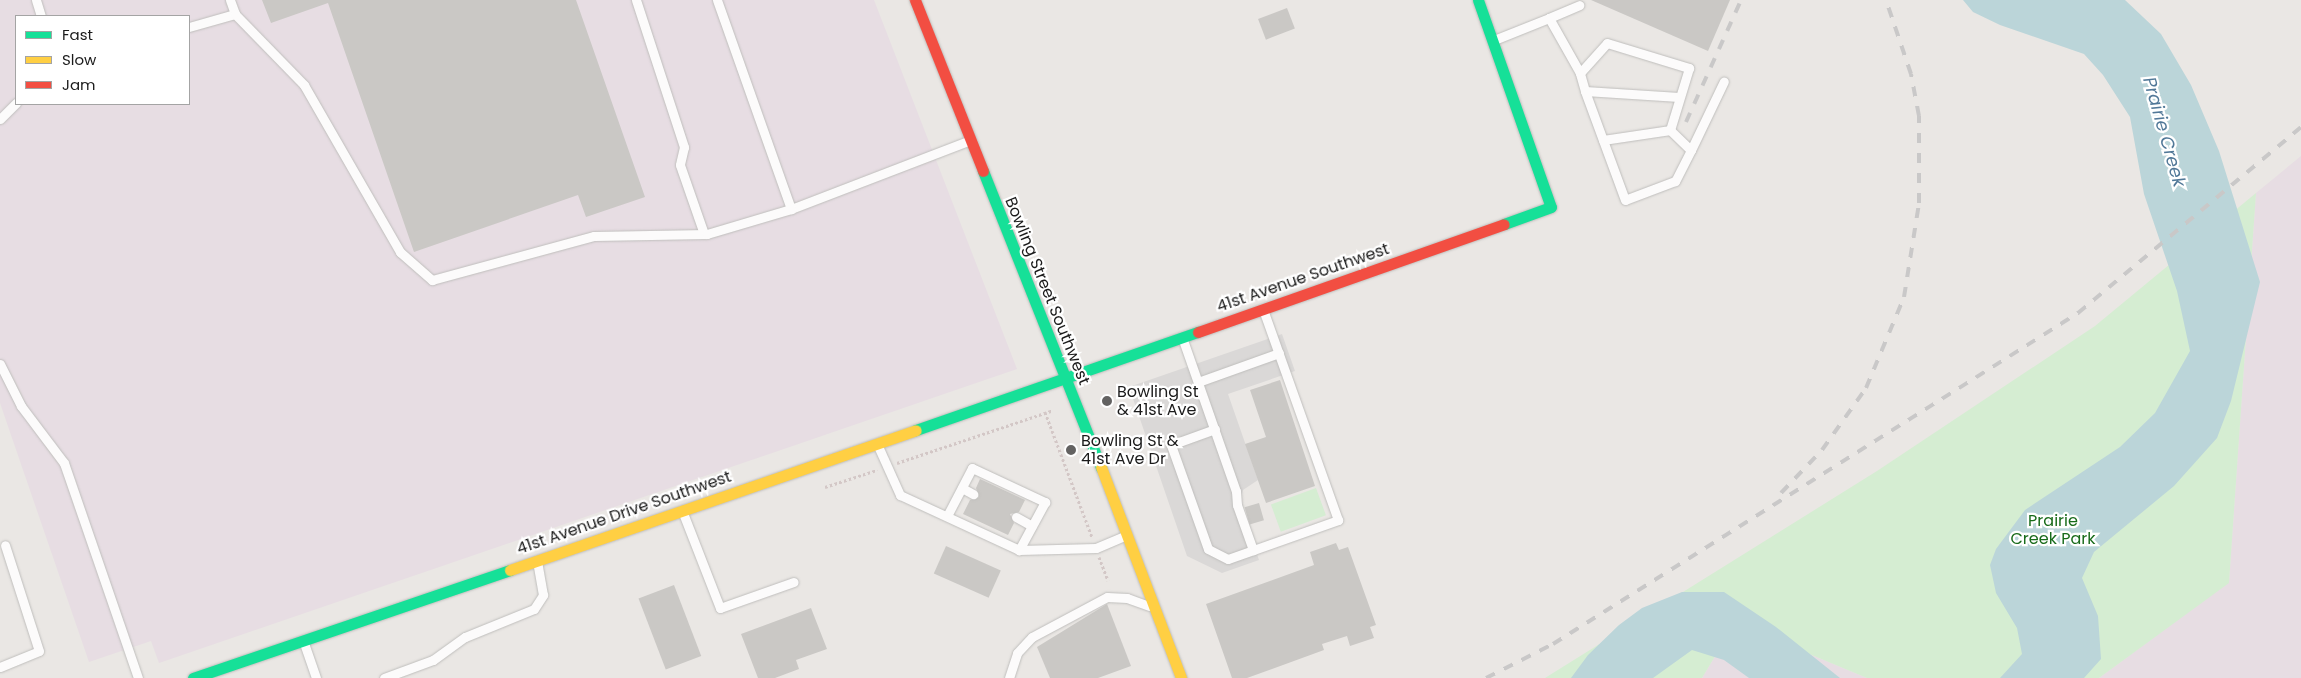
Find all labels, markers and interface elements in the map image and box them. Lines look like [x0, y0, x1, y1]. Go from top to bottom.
legend [15, 15, 190, 105]
text: Fast [62, 24, 93, 45]
text: Slow [62, 49, 96, 70]
text: Jam [62, 74, 96, 95]
water label: Prairie Creek [2138, 74, 2190, 190]
street label: Bowling Street Southwest [1001, 194, 1093, 388]
street label: 41st Avenue Southwest [1214, 239, 1392, 317]
place label: Bowling St & 41st Ave [1117, 382, 1199, 420]
marker: Bowling St & 41st Ave [1101, 395, 1113, 407]
place label: Bowling St & 41st Ave Dr [1081, 431, 1179, 469]
marker: Bowling St & 41st Ave Dr [1065, 444, 1077, 456]
street label: 41st Avenue Drive Southwest [514, 467, 734, 559]
park label: Prairie Creek Park [2011, 511, 2095, 549]

